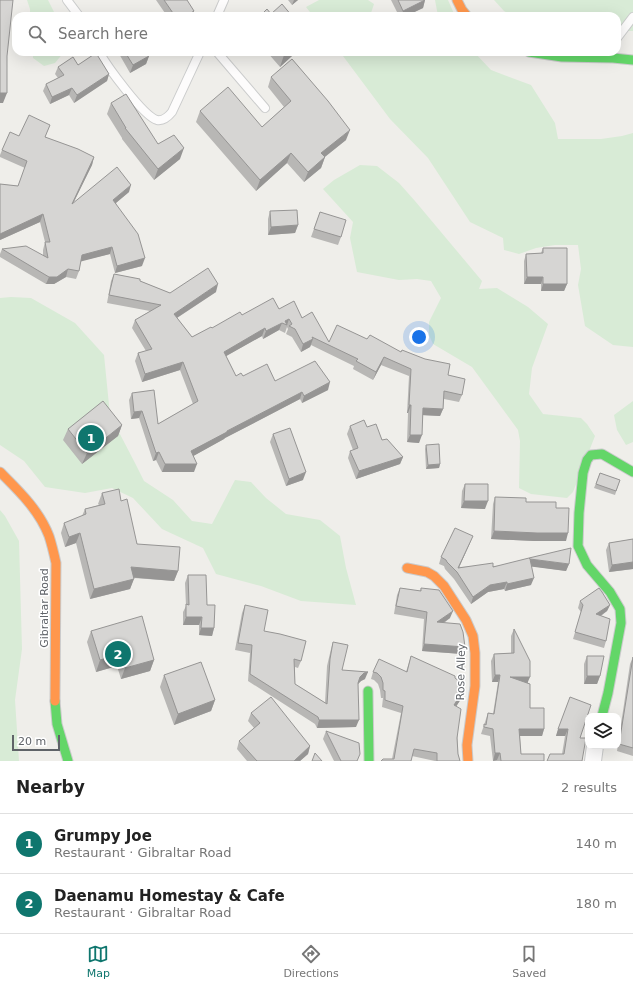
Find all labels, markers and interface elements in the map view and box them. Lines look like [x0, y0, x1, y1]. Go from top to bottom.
search box [12, 12, 621, 56]
icon: search [26, 23, 48, 45]
text: Search here [58, 25, 148, 43]
your location [409, 327, 429, 347]
pin: 1 [78, 423, 104, 453]
street label: Gibraltar Road [38, 568, 51, 648]
pin: 2 [105, 639, 131, 669]
street label: Rose Alley [454, 643, 468, 701]
map controls [585, 713, 621, 749]
button: layers [585, 713, 621, 749]
scale bar [12, 733, 60, 752]
text: 20 m [18, 735, 46, 748]
text: Nearby [16, 777, 85, 797]
text: 2 results [561, 780, 617, 795]
text: Grumpy Joe [54, 827, 152, 845]
text: 1 [24, 836, 34, 851]
text: 140 m [575, 836, 617, 851]
text: Restaurant · Gibraltar Road [54, 845, 232, 860]
text: Daenamu Homestay & Cafe [54, 887, 285, 905]
text: 2 [24, 896, 34, 911]
text: 180 m [575, 896, 617, 911]
text: Restaurant · Gibraltar Road [54, 905, 232, 920]
tab: Map [87, 943, 110, 980]
tab: Directions [283, 943, 339, 980]
tab: Saved [512, 943, 546, 980]

